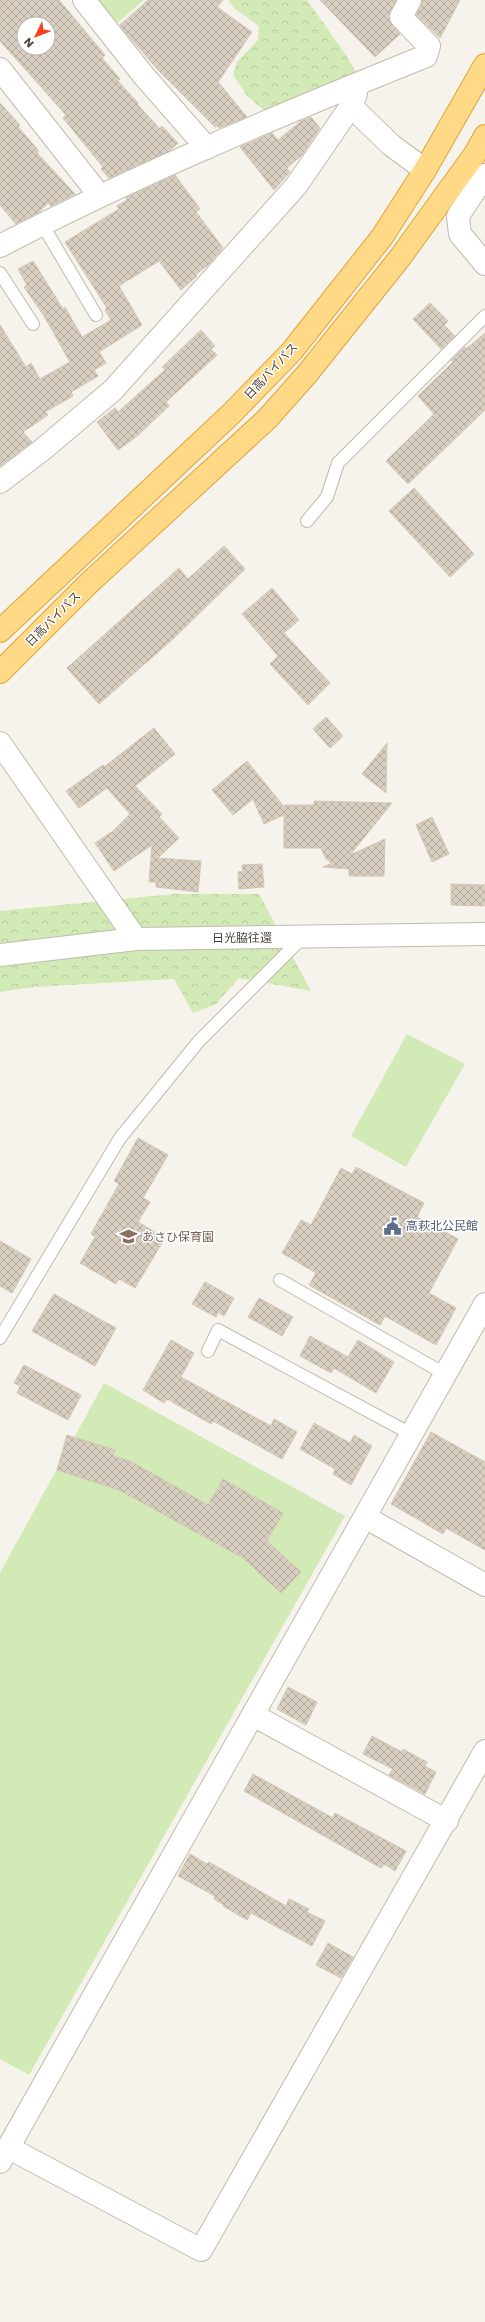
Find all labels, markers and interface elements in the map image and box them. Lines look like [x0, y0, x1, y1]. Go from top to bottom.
north arrow [16, 16, 56, 56]
text: N [20, 34, 37, 51]
street label: 日高バイパス [240, 339, 301, 403]
street label: 日高バイパス [21, 587, 84, 650]
street label: 日光脇往還 [212, 929, 272, 946]
public building icon: 高萩北公民館 [383, 1216, 403, 1236]
place label: 高萩北公民館 [406, 1217, 478, 1234]
school or university icon: あさひ保育園 [119, 1227, 139, 1247]
place label: あさひ保育園 [142, 1228, 214, 1245]

